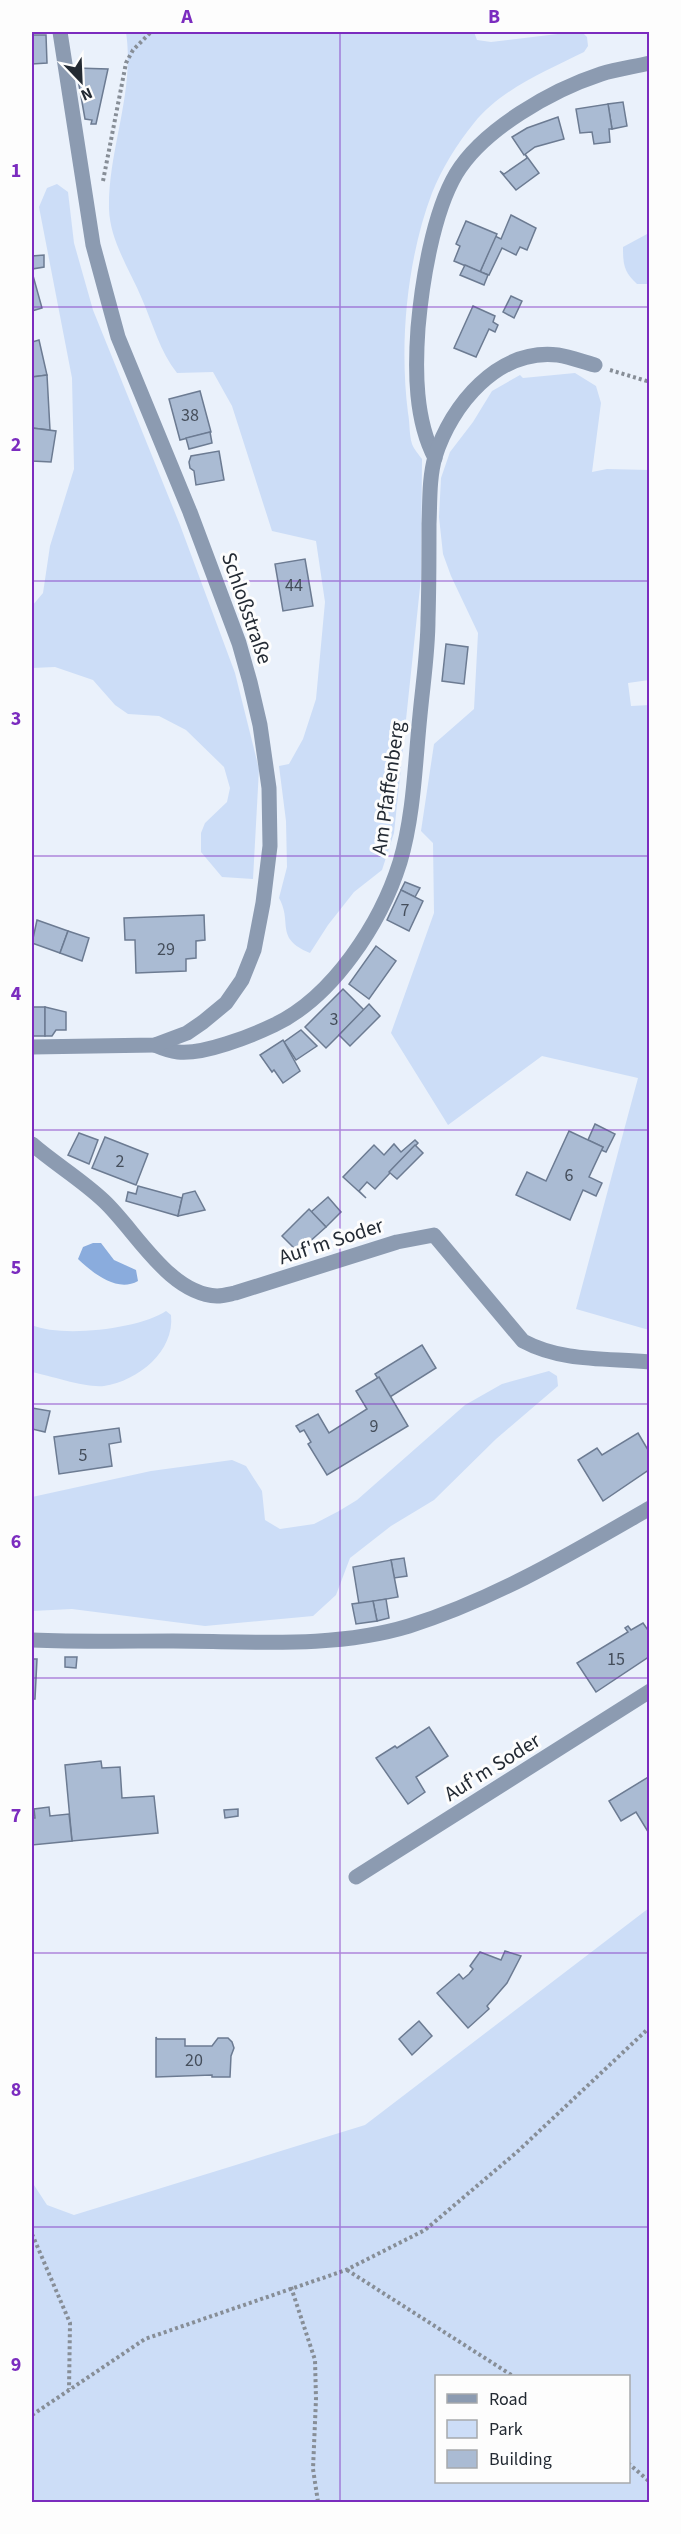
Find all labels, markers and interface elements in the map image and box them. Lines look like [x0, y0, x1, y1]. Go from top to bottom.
text: A [180, 3, 193, 31]
text: B [488, 3, 500, 31]
north arrow [51, 51, 111, 111]
text: N [77, 82, 96, 106]
text: 1 [11, 157, 21, 185]
house number: 38 [181, 403, 199, 428]
text: 2 [11, 431, 21, 459]
street label: Schloßstraße [214, 548, 280, 668]
house number: 44 [285, 573, 303, 598]
text: 3 [11, 705, 21, 733]
street label: Am Pfaffenberg [364, 719, 412, 857]
house number: 7 [401, 898, 410, 923]
house number: 29 [157, 937, 175, 962]
text: 4 [11, 980, 22, 1008]
house number: 3 [330, 1007, 339, 1032]
house number: 2 [116, 1149, 125, 1174]
house number: 6 [565, 1163, 574, 1188]
street label: Auf'm Soder [275, 1210, 388, 1272]
text: 5 [11, 1254, 21, 1282]
house number: 9 [370, 1414, 379, 1439]
house number: 5 [79, 1443, 88, 1468]
text: 6 [11, 1528, 21, 1556]
house number: 15 [607, 1647, 625, 1672]
street label: Auf'm Soder [438, 1725, 547, 1808]
text: 7 [11, 1802, 21, 1830]
house number: 20 [185, 2048, 203, 2073]
text: 8 [11, 2076, 21, 2104]
text: 9 [11, 2351, 21, 2379]
legend [435, 2375, 630, 2483]
text: Road [489, 2387, 528, 2412]
text: Park [489, 2417, 523, 2442]
text: Building [489, 2447, 552, 2472]

